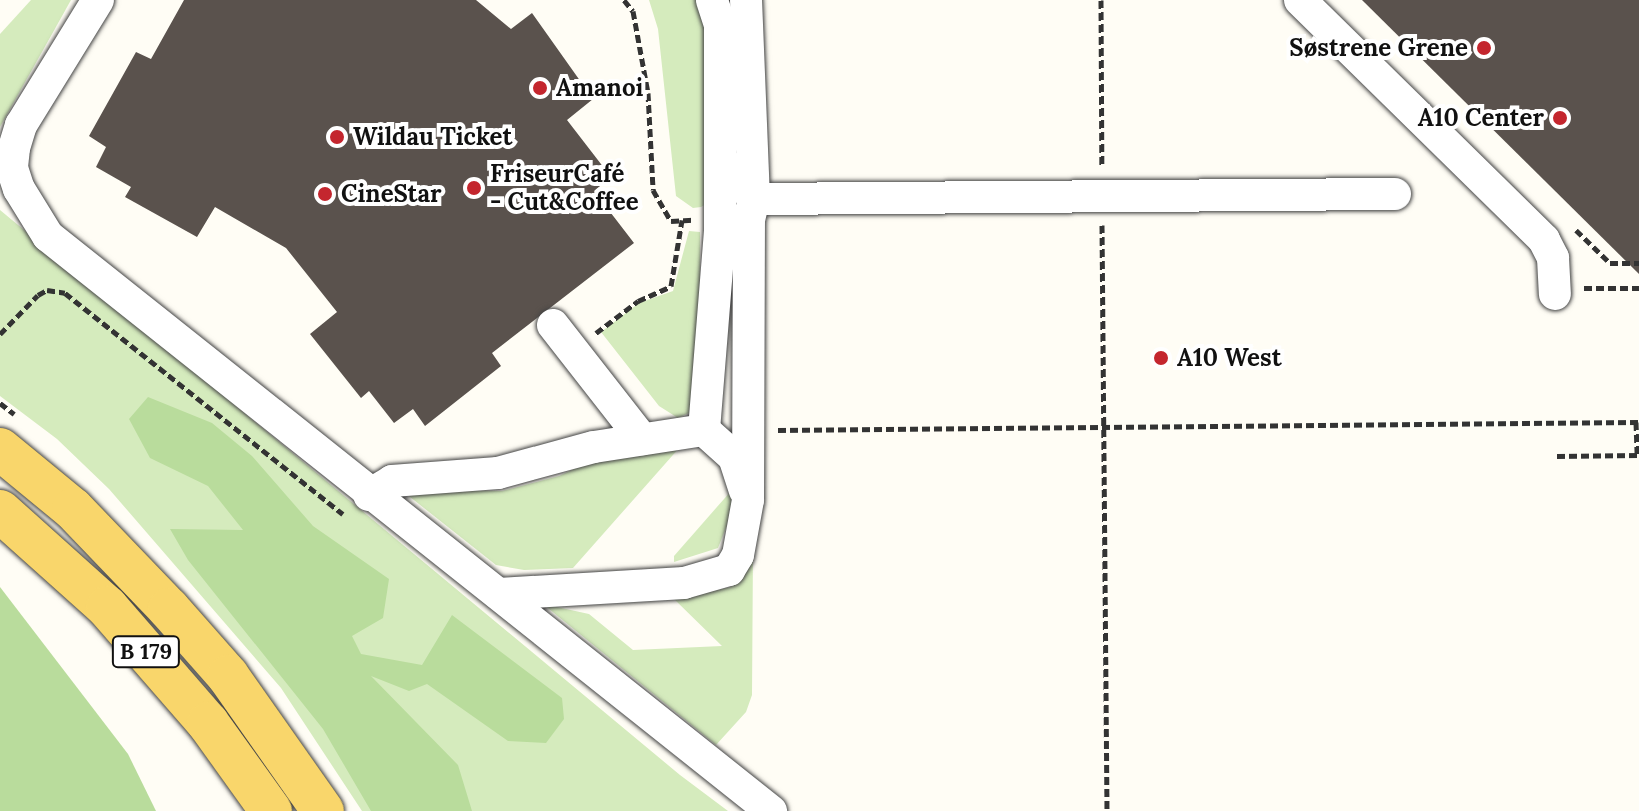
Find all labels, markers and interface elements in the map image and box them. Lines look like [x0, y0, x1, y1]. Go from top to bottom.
place label: Søstrene Grene [1289, 34, 1468, 62]
marker: Søstrene Grene [1475, 39, 1493, 57]
place label: Amanoi [556, 74, 643, 102]
marker: Amanoi [531, 79, 549, 97]
place label: A10 Center [1418, 104, 1544, 132]
marker: A10 Center [1551, 109, 1569, 127]
place label: Wildau Ticket [353, 123, 512, 151]
marker: Wildau Ticket [328, 128, 346, 146]
place label: FriseurCafé - Cut&Coffee [490, 160, 639, 216]
marker: FriseurCafé - Cut&Coffee [465, 179, 483, 197]
place label: CineStar [341, 180, 442, 208]
marker: CineStar [316, 185, 334, 203]
place label: A10 West [1177, 344, 1282, 372]
marker: A10 West [1152, 349, 1170, 367]
road number: B 179 [110, 634, 182, 670]

